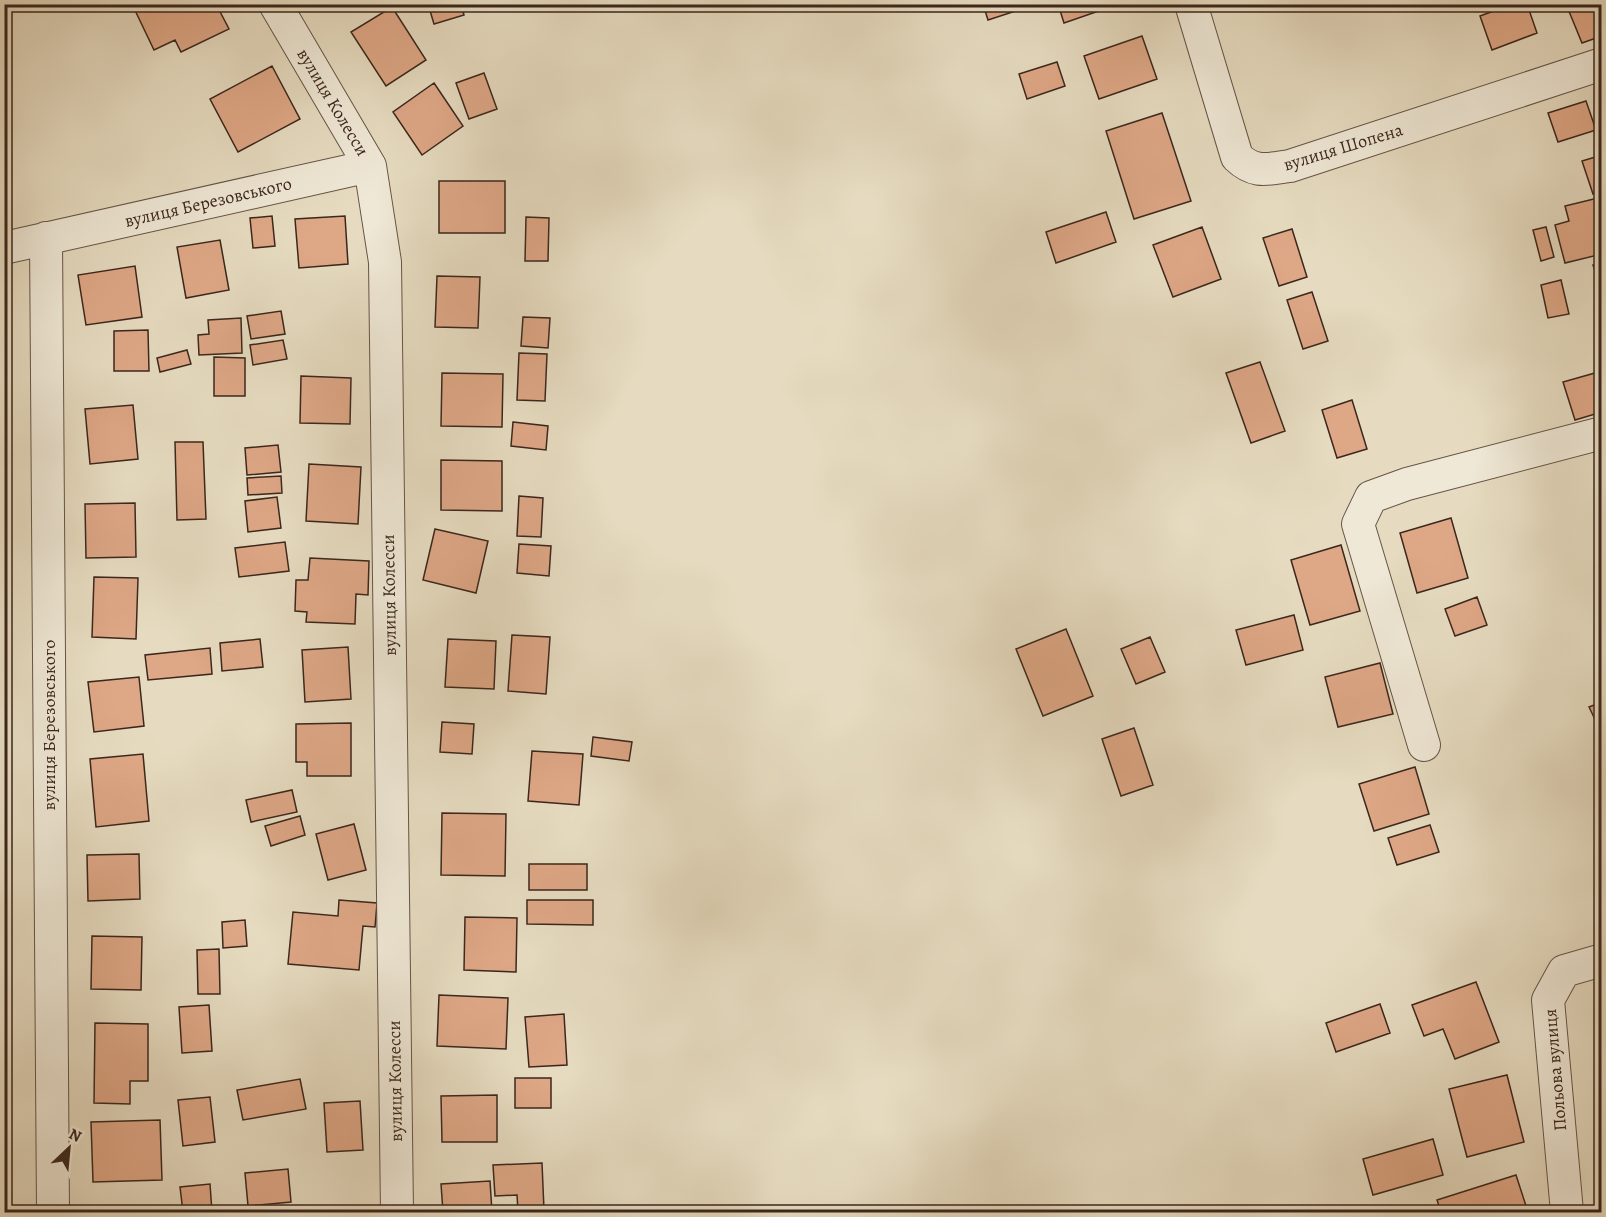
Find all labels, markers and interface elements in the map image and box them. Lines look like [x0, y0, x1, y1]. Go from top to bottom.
street label: вулиця Колесси [291, 44, 375, 160]
street label: вулиця Шопена [1280, 117, 1406, 177]
street label: вулиця Березовського [122, 171, 294, 233]
street label: вулиця Колесси [376, 534, 402, 656]
street label: вулиця Березовського [37, 640, 61, 810]
street label: Польова вулиця [1538, 1008, 1572, 1132]
street label: вулиця Колесси [382, 1020, 408, 1142]
north arrow [39, 1118, 99, 1178]
text: N [65, 1123, 86, 1148]

